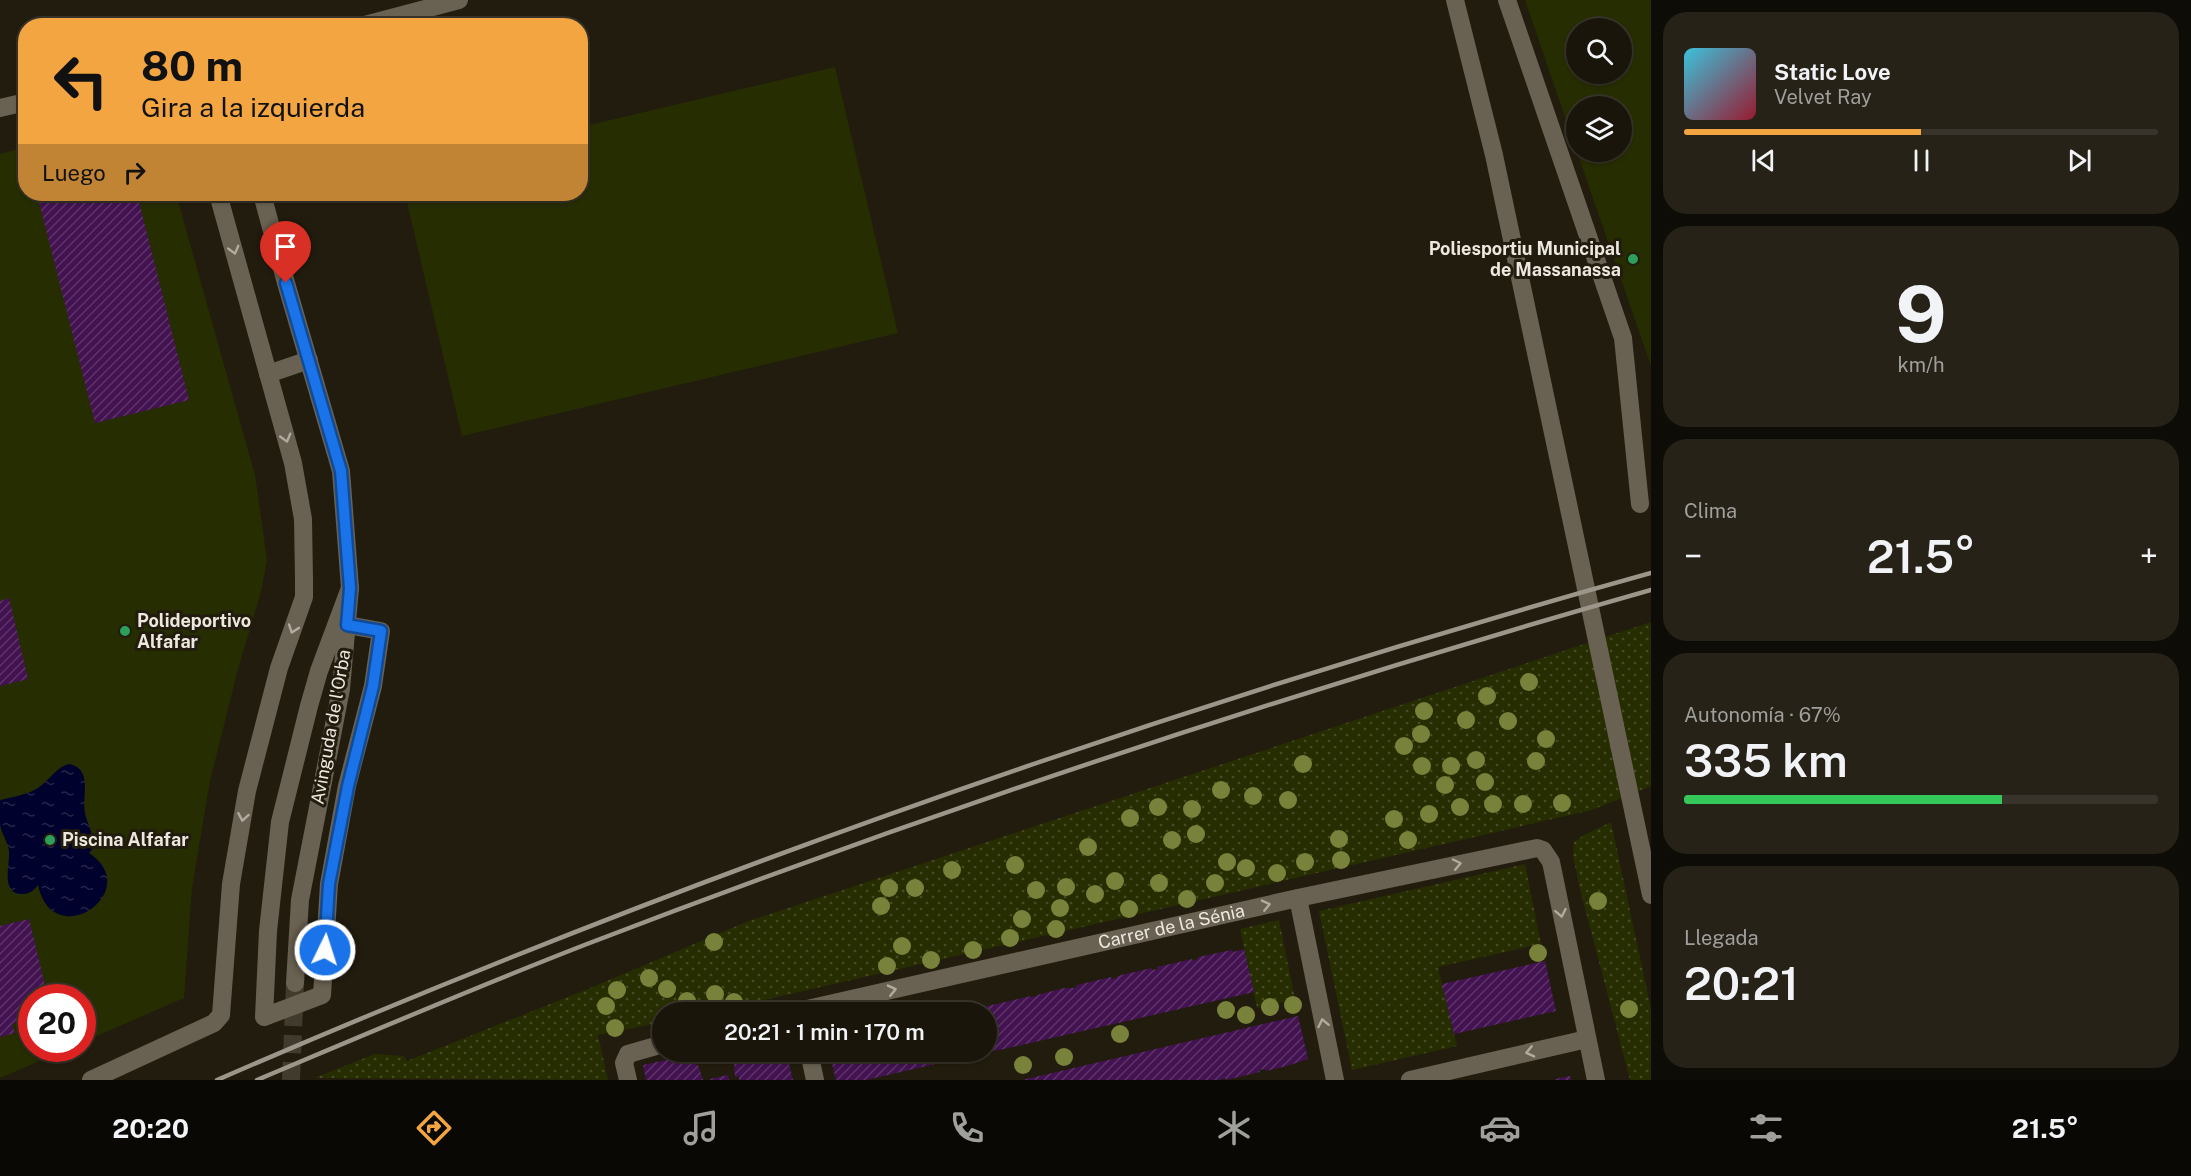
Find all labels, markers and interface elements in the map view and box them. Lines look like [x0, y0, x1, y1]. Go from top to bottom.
map controls [1566, 18, 1632, 162]
button: search [1566, 18, 1632, 84]
text: 80 m [141, 41, 243, 90]
icon: left [42, 42, 120, 120]
text: Static Love [1774, 59, 1891, 85]
text: Velvet Ray [1774, 85, 1872, 109]
text: Gira a la izquierda [141, 91, 365, 123]
button: layers [1566, 96, 1632, 162]
icon: previous [1747, 144, 1780, 177]
icon: pause [1905, 144, 1938, 177]
icon: next [2063, 144, 2096, 177]
icon: right [118, 156, 151, 189]
text: Luego [42, 160, 106, 186]
pin [260, 221, 311, 283]
icon: arrive [269, 230, 302, 263]
place label: Poliesportiu Municipal de Massanassa [1429, 238, 1621, 280]
one-way arrow [227, 244, 239, 255]
marker: Poliesportiu Municipal de Massanassa [1626, 252, 1640, 266]
text: 9 [1895, 268, 1947, 360]
text: km/h [1897, 353, 1945, 377]
one-way arrow [279, 432, 291, 443]
text: Clima [1684, 499, 1737, 523]
text: 21.5° [1867, 530, 1975, 583]
text: − [1684, 537, 1702, 575]
text: + [2140, 537, 2158, 575]
place label: Polideportivo Alfafar [137, 610, 251, 652]
one-way arrow [287, 623, 300, 634]
marker: Polideportivo Alfafar [118, 624, 132, 638]
street label: Avinguda de l'Orba [307, 648, 354, 806]
text: Autonomía · 67% [1684, 703, 1841, 727]
text: 335 km [1684, 734, 1848, 787]
one-way arrow [237, 812, 250, 822]
place label: Piscina Alfafar [62, 829, 189, 850]
marker: Piscina Alfafar [43, 833, 57, 847]
one-way arrow [1452, 858, 1462, 871]
street label: Carrer de la Sénia [1096, 899, 1247, 953]
one-way arrow [1261, 899, 1271, 912]
one-way arrow [1554, 908, 1567, 918]
position arrow [293, 918, 357, 982]
text: Llegada [1684, 926, 1759, 950]
text: 20:21 [1684, 957, 1799, 1010]
speed limit sign: 20 [18, 984, 96, 1062]
one-way arrow [887, 984, 897, 997]
one-way arrow [1318, 1018, 1331, 1028]
text: 20:21 · 1 min · 170 m [724, 1019, 925, 1045]
one-way arrow [1525, 1045, 1535, 1058]
icon: directions [413, 1107, 455, 1149]
icon: music [680, 1107, 722, 1149]
icon: phone [946, 1107, 988, 1149]
icon: climate [1213, 1107, 1255, 1149]
icon: car [1479, 1107, 1521, 1149]
icon: filters [1745, 1107, 1787, 1149]
text: 20:20 [112, 1112, 189, 1144]
text: 21.5° [2012, 1112, 2079, 1144]

